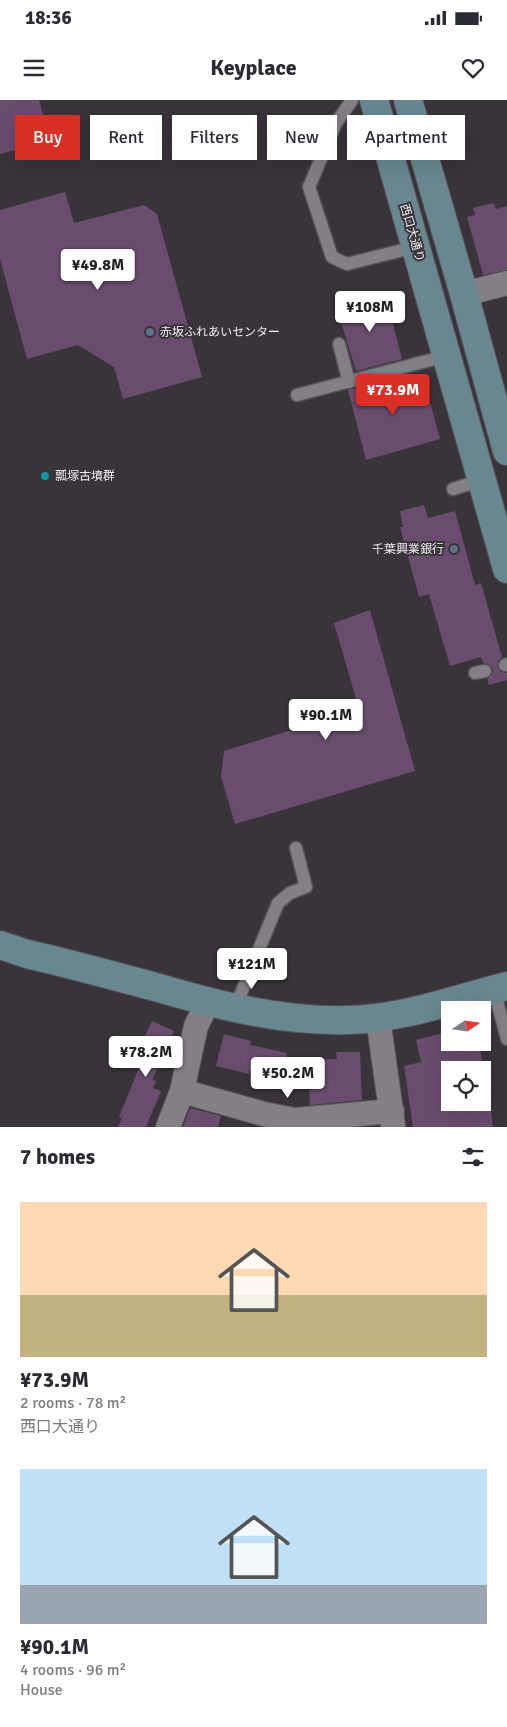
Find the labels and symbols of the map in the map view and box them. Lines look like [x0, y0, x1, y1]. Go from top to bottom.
street label: 西口大通り [397, 202, 427, 264]
pin: ¥49.8M [57, 248, 139, 291]
pin: ¥108M [335, 290, 405, 333]
place label: 赤坂ふれあいセンター [160, 325, 280, 340]
marker: 赤坂ふれあいセンター [144, 326, 156, 338]
pin: ¥73.9M [352, 374, 434, 416]
place label: 瓢塚古墳群 [55, 469, 115, 484]
marker: 瓢塚古墳群 [39, 470, 51, 482]
place label: 千葉興業銀行 [372, 542, 444, 557]
marker: 千葉興業銀行 [448, 543, 460, 555]
pin: ¥90.1M [285, 698, 367, 741]
pin: ¥121M [217, 948, 287, 990]
north arrow [441, 1001, 491, 1051]
pin: ¥78.2M [105, 1036, 187, 1078]
pin: ¥50.2M [247, 1056, 329, 1099]

